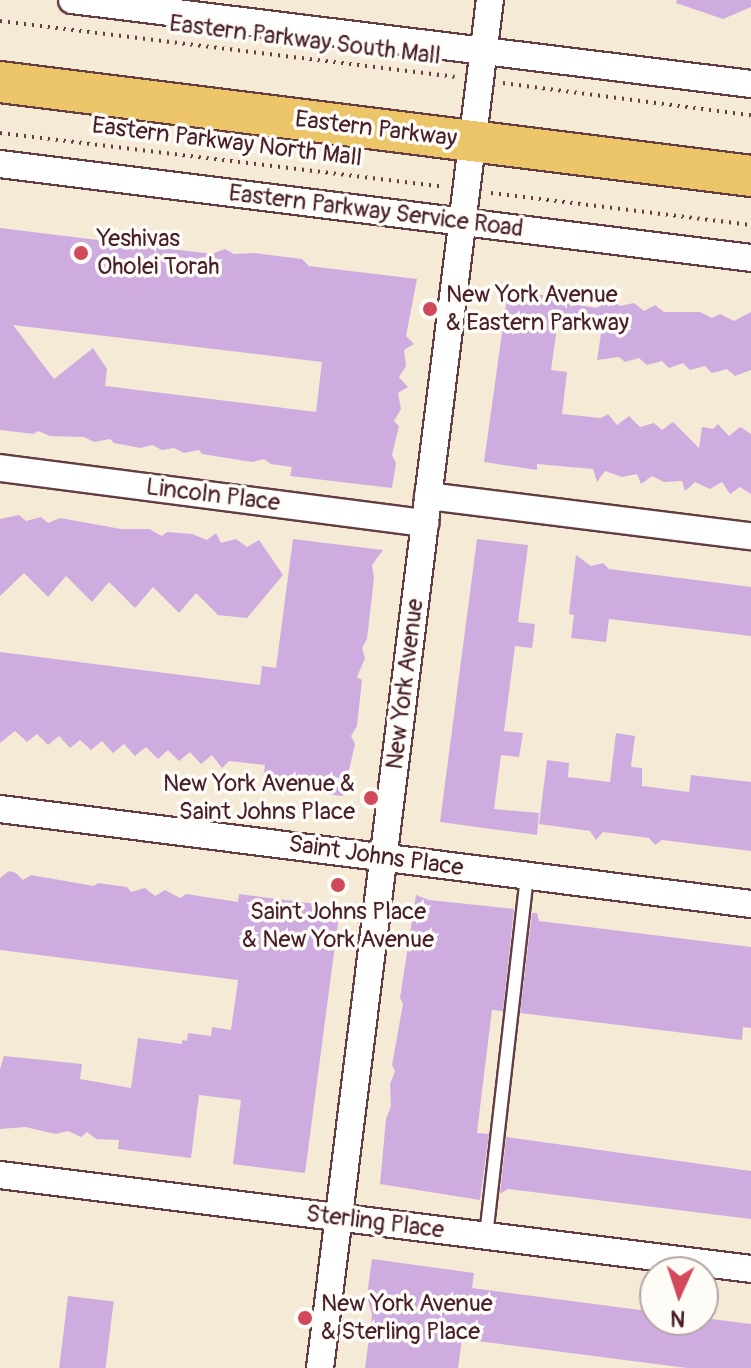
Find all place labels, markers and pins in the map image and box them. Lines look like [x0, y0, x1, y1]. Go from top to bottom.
place label: Yeshivas Oholei Torah [97, 225, 220, 281]
marker: Yeshivas Oholei Torah [72, 244, 90, 262]
place label: New York Avenue & Eastern Parkway [446, 281, 629, 337]
marker: New York Avenue & Eastern Parkway [421, 300, 439, 318]
place label: New York Avenue & Saint Johns Place [163, 770, 355, 826]
marker: New York Avenue & Saint Johns Place [362, 789, 380, 807]
marker: Saint Johns Place & New York Avenue [329, 876, 347, 894]
place label: Saint Johns Place & New York Avenue [242, 898, 434, 954]
place label: New York Avenue & Sterling Place [321, 1290, 493, 1346]
marker: New York Avenue & Sterling Place [296, 1309, 314, 1327]

